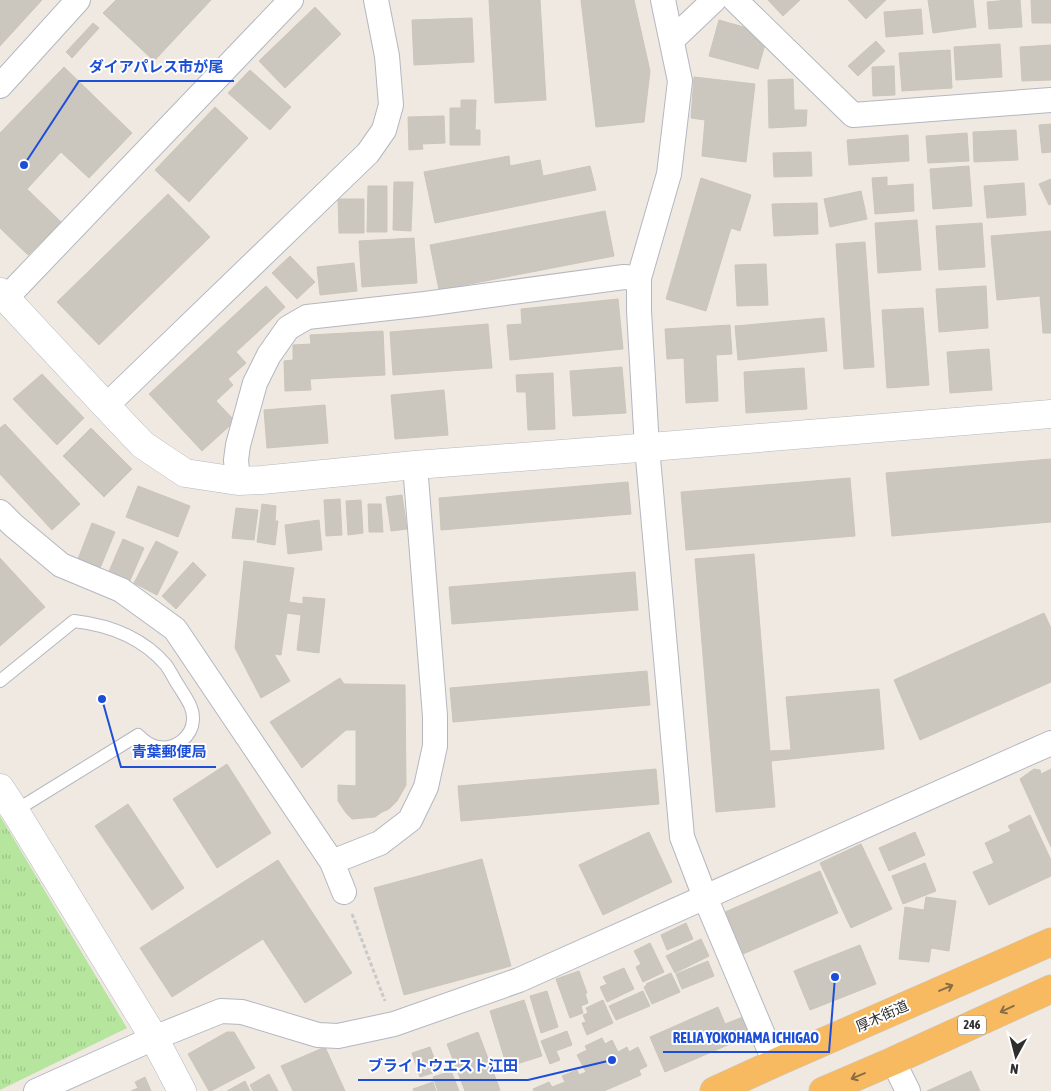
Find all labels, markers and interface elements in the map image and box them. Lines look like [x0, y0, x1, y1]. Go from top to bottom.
callout: ダイアパレス市が尾 [79, 51, 234, 81]
text: ダイアパレス市が尾 [89, 58, 223, 75]
callout: 青葉郵便局 [121, 737, 216, 767]
text: 青葉郵便局 [131, 743, 207, 760]
one-way arrow [938, 983, 953, 992]
street label: 厚木街道 [853, 997, 911, 1035]
one-way arrow [1000, 1005, 1015, 1014]
road number: 246 [958, 1016, 986, 1034]
callout: RELIA YOKOHAMA ICHIGAO [663, 1022, 829, 1052]
text: RELIA YOKOHAMA ICHIGAO [673, 1029, 819, 1046]
north arrow [991, 1031, 1041, 1081]
callout: ブライトウエスト江田 [358, 1050, 528, 1080]
text: ブライトウエスト江田 [368, 1057, 518, 1074]
text: N [1009, 1060, 1019, 1077]
one-way arrow [851, 1071, 866, 1081]

